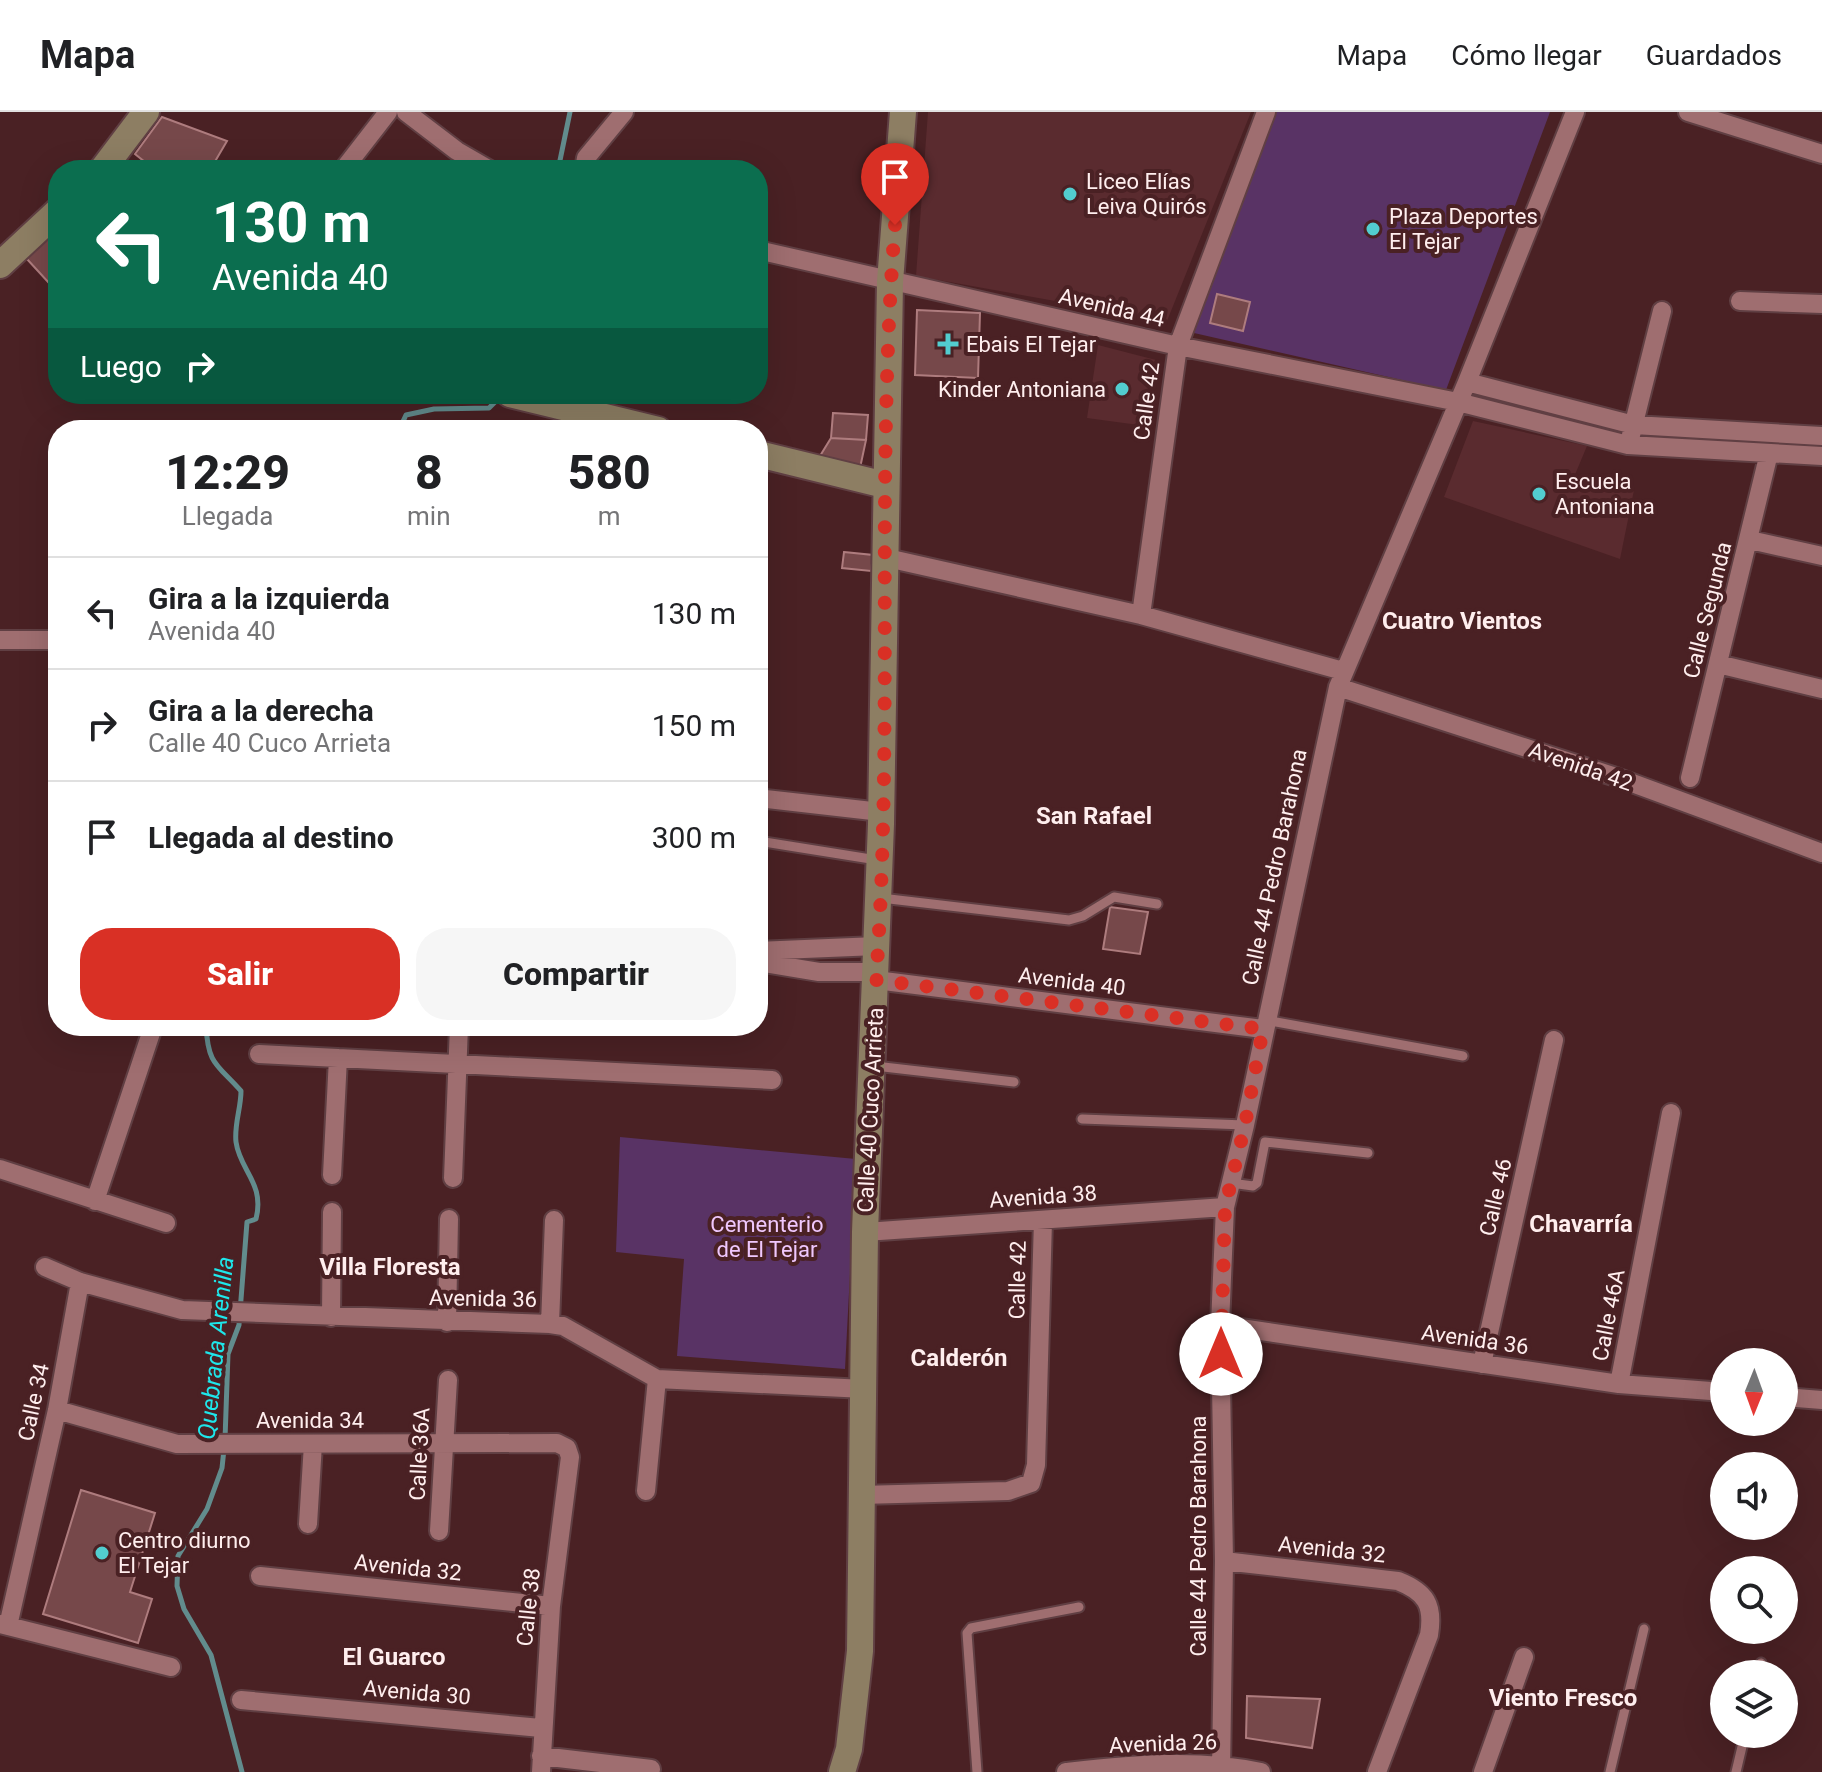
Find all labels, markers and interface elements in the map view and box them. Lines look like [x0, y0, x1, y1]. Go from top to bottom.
text: Mapa [40, 33, 135, 77]
text: Mapa [1337, 39, 1407, 72]
text: Cómo llegar [1451, 39, 1602, 72]
text: Guardados [1646, 39, 1782, 72]
pin [861, 143, 929, 225]
icon: arrive [873, 155, 917, 199]
place label: Liceo Elías Leiva Quirós [1086, 169, 1207, 219]
marker: Liceo Elías Leiva Quirós [1061, 185, 1079, 203]
text: 130 m [212, 190, 371, 256]
icon: left [80, 192, 184, 296]
place label: Plaza Deportes El Tejar [1389, 204, 1538, 254]
marker: Plaza Deportes El Tejar [1364, 220, 1382, 238]
text: Avenida 40 [212, 257, 389, 299]
street label: Avenida 44 [1056, 283, 1167, 332]
place label: Ebais El Tejar [966, 332, 1097, 357]
marker: Ebais El Tejar [937, 333, 959, 355]
icon: right [178, 344, 222, 388]
text: Luego [80, 349, 162, 384]
street label: Calle 42 [1129, 360, 1164, 442]
place label: Kinder Antoniana [938, 377, 1106, 402]
marker: Kinder Antoniana [1113, 380, 1131, 398]
text: 12:29 [165, 444, 290, 501]
text: 8 [415, 444, 443, 501]
text: 580 [568, 444, 651, 501]
place label: Escuela Antoniana [1555, 469, 1655, 519]
marker: Escuela Antoniana [1530, 485, 1548, 503]
text: Llegada [182, 501, 273, 531]
text: min [407, 501, 451, 531]
text: m [598, 501, 621, 531]
street label: Calle Segunda [1678, 539, 1737, 681]
text: Gira a la izquierda [148, 581, 390, 616]
icon: left [80, 591, 124, 635]
text: 130 m [652, 596, 736, 631]
district label: Cuatro Vientos [1382, 607, 1542, 635]
text: Avenida 40 [148, 616, 276, 646]
text: Gira a la derecha [148, 693, 374, 728]
icon: right [80, 703, 124, 747]
text: 150 m [652, 708, 736, 743]
text: Calle 40 Cuco Arrieta [148, 728, 391, 758]
street label: Avenida 42 [1526, 737, 1636, 796]
street label: Calle 44 Pedro Barahona [1237, 747, 1312, 987]
district label: San Rafael [1036, 802, 1152, 830]
icon: arrive [80, 815, 124, 859]
text: Llegada al destino [148, 820, 394, 855]
text: 300 m [652, 820, 736, 855]
button: Salir [80, 928, 400, 1020]
button: Compartir [416, 928, 736, 1020]
street label: Avenida 40 [1017, 963, 1127, 1000]
street label: Calle 40 Cuco Arrieta [853, 1007, 888, 1213]
street label: Calle 46 [1474, 1156, 1517, 1238]
street label: Avenida 38 [988, 1180, 1098, 1213]
district label: Chavarría [1529, 1210, 1633, 1238]
park label: Cementerio de El Tejar [710, 1212, 824, 1262]
street label: Calle 42 [1004, 1240, 1031, 1320]
district label: Villa Floresta [319, 1253, 461, 1281]
water label: Quebrada Arenilla [192, 1255, 240, 1441]
street label: Calle 46A [1587, 1266, 1630, 1363]
street label: Avenida 36 [429, 1285, 537, 1312]
position arrow [1179, 1312, 1263, 1396]
street label: Avenida 36 [1420, 1320, 1530, 1359]
district label: Calderón [911, 1344, 1007, 1372]
north arrow [1710, 1348, 1798, 1436]
map controls [1710, 1348, 1798, 1748]
street label: Calle 34 [13, 1361, 54, 1443]
street label: Calle 36A [405, 1406, 434, 1501]
street label: Avenida 34 [256, 1408, 364, 1433]
street label: Calle 44 Pedro Barahona [1186, 1416, 1211, 1656]
button: sound [1710, 1452, 1798, 1540]
place label: Centro diurno El Tejar [118, 1528, 251, 1578]
street label: Avenida 32 [1277, 1531, 1387, 1568]
marker: Centro diurno El Tejar [93, 1544, 111, 1562]
street label: Avenida 32 [353, 1549, 463, 1586]
button: search [1710, 1556, 1798, 1644]
street label: Calle 38 [512, 1567, 545, 1648]
district label: El Guarco [342, 1643, 446, 1671]
button: layers [1710, 1660, 1798, 1748]
street label: Avenida 30 [362, 1675, 472, 1710]
district label: Viento Fresco [1489, 1684, 1637, 1712]
street label: Avenida 26 [1109, 1729, 1217, 1758]

